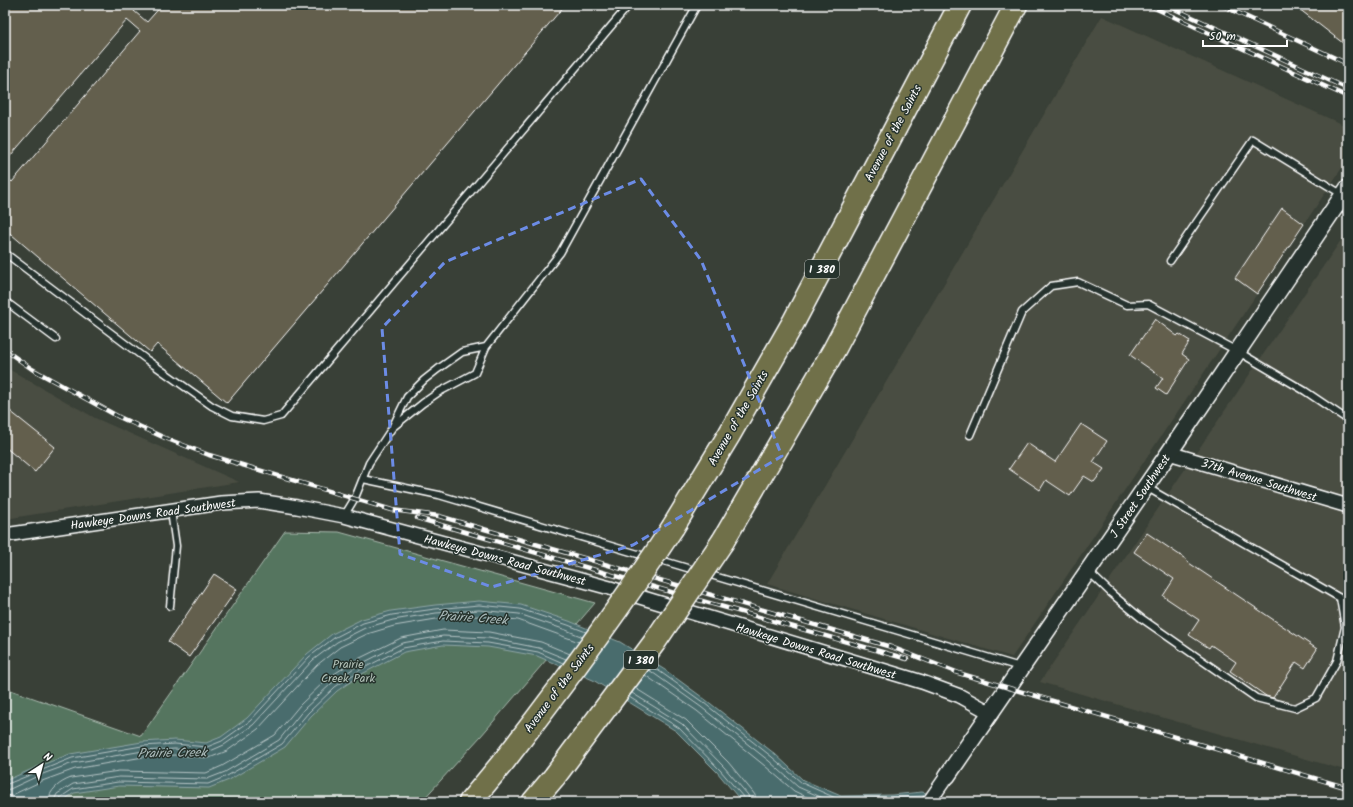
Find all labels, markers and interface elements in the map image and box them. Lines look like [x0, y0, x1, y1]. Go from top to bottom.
scale bar [1203, 22, 1287, 48]
text: 50 m [1209, 27, 1236, 46]
street label: Avenue of the Saints [860, 81, 927, 185]
road number: I 380 [805, 260, 839, 278]
street label: Avenue of the Saints [703, 367, 773, 469]
street label: J Street Southwest [1105, 450, 1176, 542]
street label: 37th Avenue Southwest [1199, 454, 1319, 507]
street label: Hawkeye Downs Road Southwest [69, 493, 237, 536]
street label: Hawkeye Downs Road Southwest [422, 530, 588, 591]
water label: Prairie Creek [438, 606, 510, 632]
street label: Hawkeye Downs Road Southwest [733, 618, 899, 685]
street label: Avenue of the Saints [520, 640, 599, 737]
road number: I 380 [624, 651, 658, 669]
park label: Prairie Creek Park [321, 655, 375, 688]
water label: Prairie Creek [137, 742, 209, 765]
north arrow [22, 745, 62, 785]
text: N [39, 748, 55, 767]

